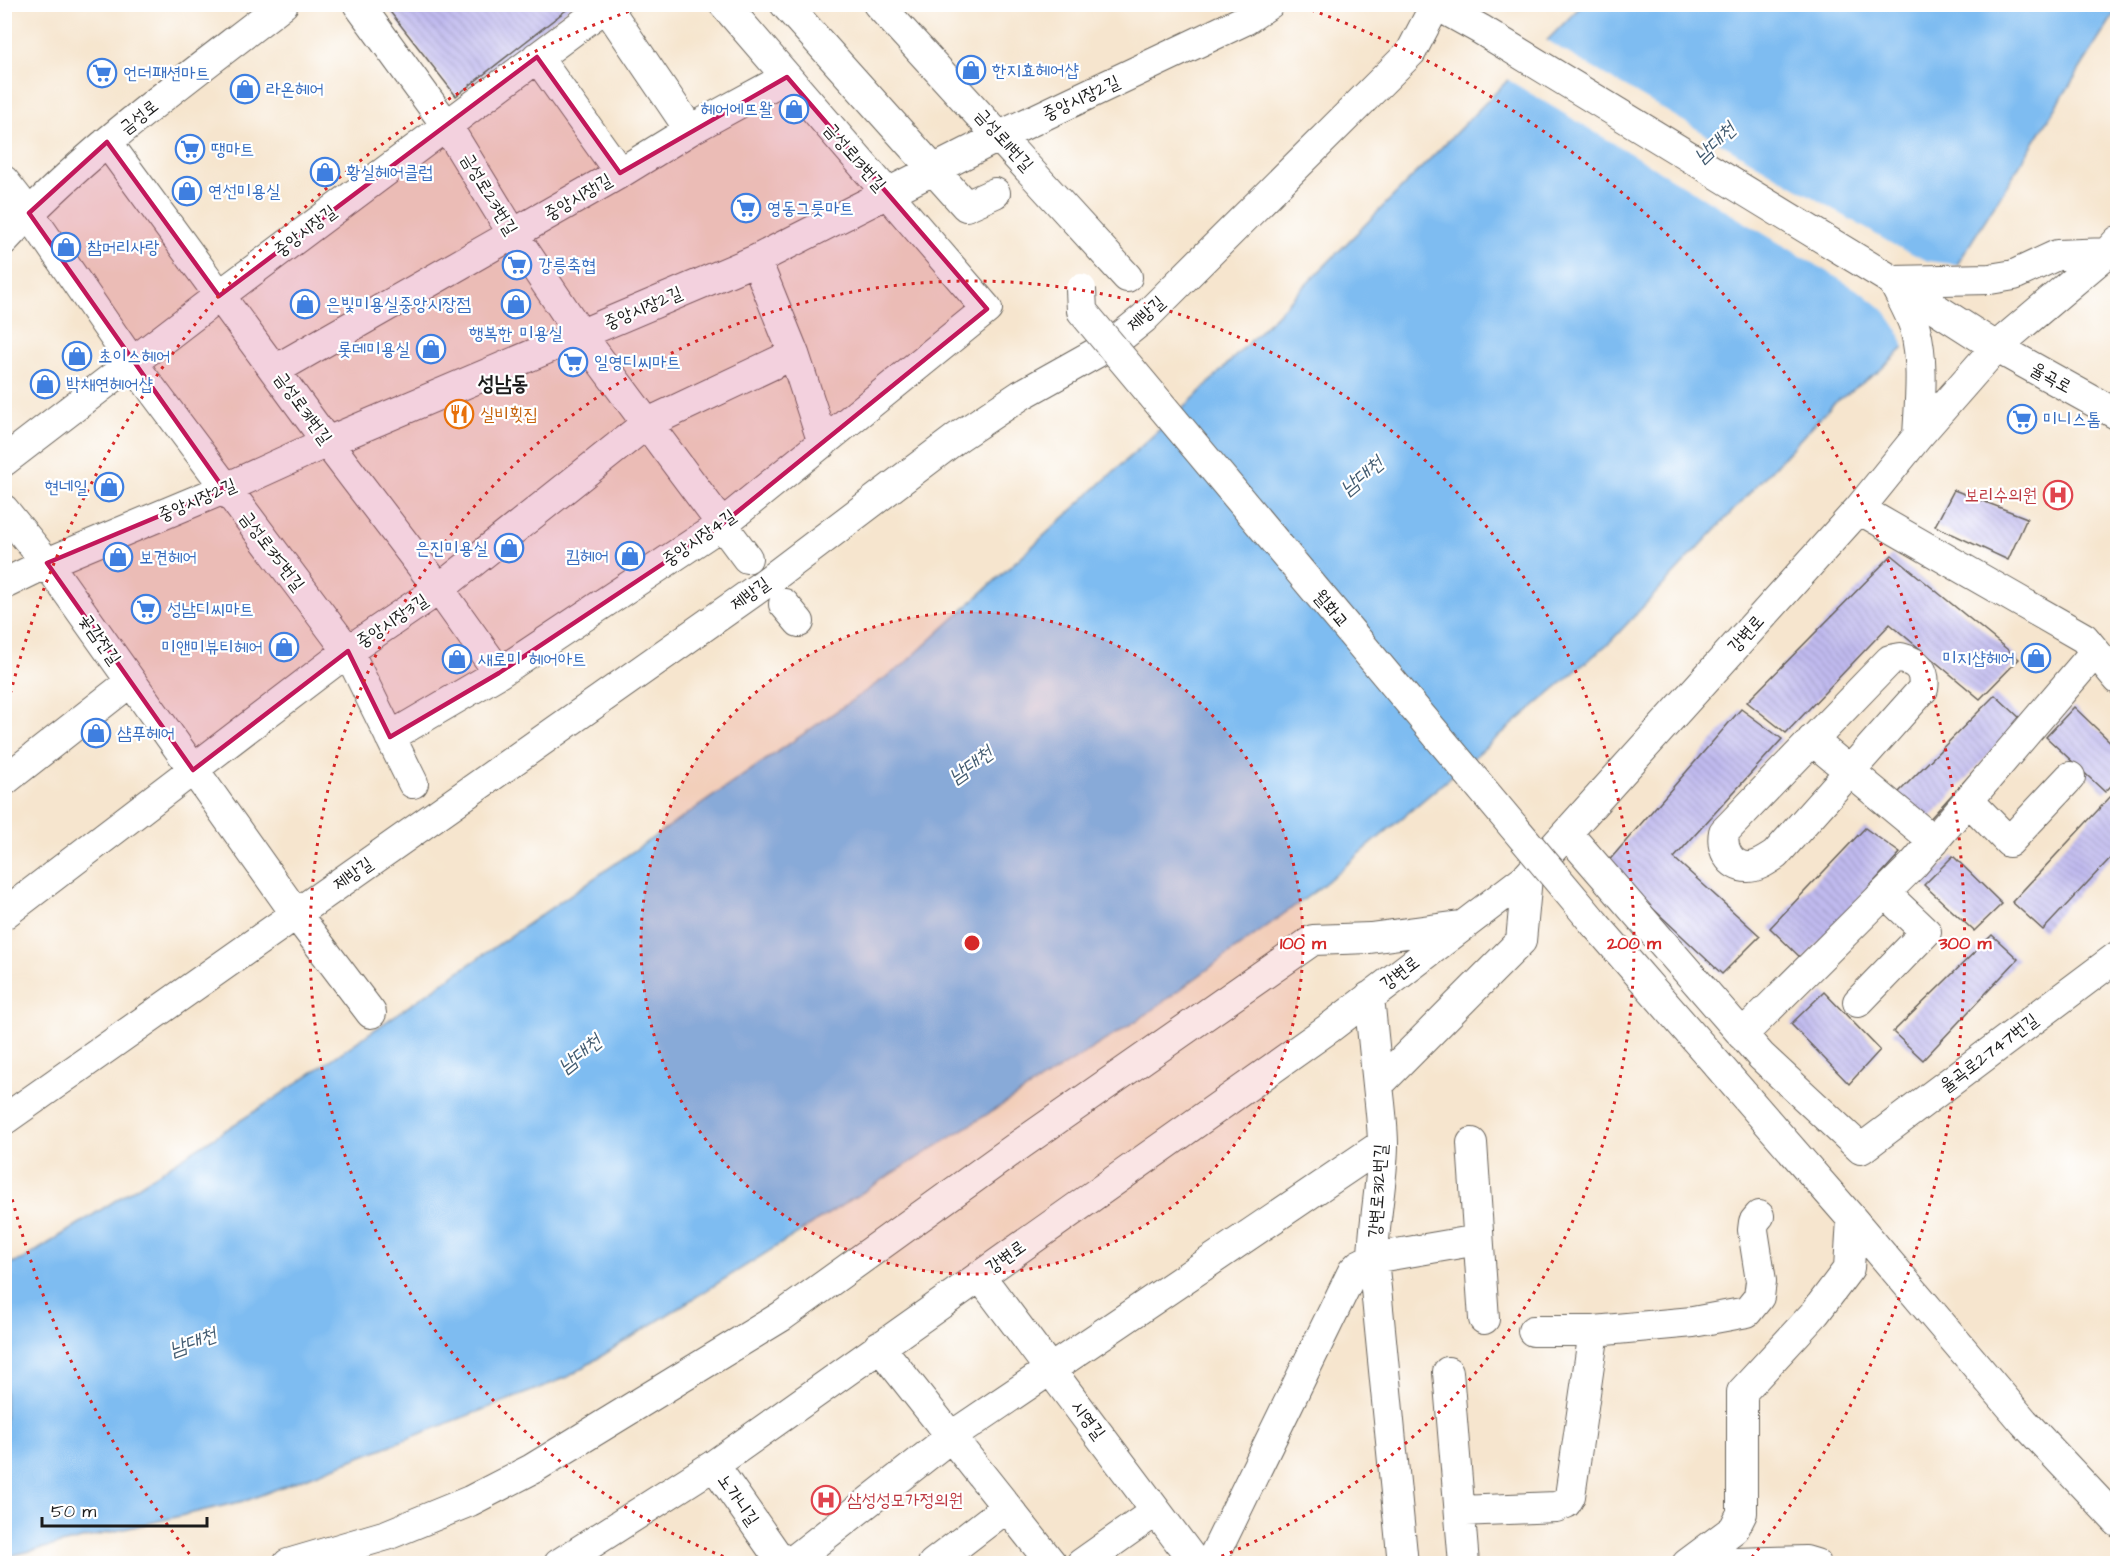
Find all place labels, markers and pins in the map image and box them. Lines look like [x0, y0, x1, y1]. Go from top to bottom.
shop icon: 한지효헤어샵 [955, 54, 987, 86]
supermarket icon: 언더패션마트 [86, 57, 118, 89]
place label: 한지효헤어샵 [992, 58, 1079, 83]
place label: 언더패션마트 [123, 61, 210, 86]
shop icon: 라온헤어 [229, 73, 261, 105]
place label: 라온헤어 [266, 77, 324, 102]
shop icon: 헤어에뜨왈 [778, 93, 810, 125]
place label: 헤어에뜨왈 [701, 97, 773, 122]
supermarket icon: 땡마트 [174, 133, 206, 165]
place label: 땡마트 [211, 137, 254, 162]
shop icon: 황실헤어클럽 [309, 156, 341, 188]
place label: 황실헤어클럽 [346, 160, 433, 185]
shop icon: 연선미용실 [171, 175, 203, 207]
place label: 연선미용실 [208, 179, 281, 204]
supermarket icon: 영동그릇마트 [730, 192, 762, 224]
place label: 영동그릇마트 [767, 196, 854, 221]
shop icon: 참머리사랑 [50, 231, 82, 263]
place label: 참머리사랑 [87, 235, 160, 260]
supermarket icon: 강릉축협 [501, 249, 533, 281]
place label: 강릉축협 [538, 253, 596, 278]
shop icon: 은빛미용실중앙시장점 [289, 288, 321, 320]
shop icon: 행복한 미용실 [500, 288, 532, 320]
place label: 은빛미용실중앙시장점 [326, 292, 471, 317]
place label: 행복한 미용실 [469, 321, 564, 346]
shop icon: 롯데미용실 [415, 333, 447, 365]
place label: 롯데미용실 [338, 337, 411, 362]
shop icon: 초이스헤어 [61, 340, 93, 372]
place label: 초이스헤어 [98, 344, 170, 369]
supermarket icon: 일영디씨마트 [557, 346, 589, 378]
place label: 일영디씨마트 [594, 350, 681, 375]
shop icon: 박채연헤어샵 [29, 368, 61, 400]
place label: 박채연헤어샵 [66, 372, 153, 397]
restaurant icon: 실비횟집 [443, 398, 475, 430]
place label: 실비횟집 [480, 402, 538, 427]
supermarket icon: 미니스톰 [2006, 403, 2038, 435]
place label: 미니스톰 [2043, 407, 2101, 432]
shop icon: 현네일 [93, 471, 125, 503]
place label: 현네일 [45, 475, 89, 500]
hospital icon: 보리수의원 [2042, 479, 2074, 511]
place label: 보리수의원 [1965, 483, 2037, 508]
shop icon: 은진미용실 [493, 532, 525, 564]
place label: 은진미용실 [416, 536, 489, 561]
shop icon: 킴헤어 [614, 540, 646, 572]
shop icon: 보견헤어 [102, 541, 134, 573]
place label: 킴헤어 [566, 544, 609, 569]
place label: 보견헤어 [139, 545, 197, 570]
supermarket icon: 성남디씨마트 [130, 593, 162, 625]
place label: 성남디씨마트 [167, 597, 254, 622]
shop icon: 미앤미뷰티헤어 [268, 631, 300, 663]
place label: 미앤미뷰티헤어 [162, 635, 263, 660]
shop icon: 미지샵헤어 [2020, 642, 2052, 674]
shop icon: 새로미 헤어아트 [441, 643, 473, 675]
place label: 미지샵헤어 [1943, 646, 2015, 671]
place label: 새로미 헤어아트 [478, 647, 587, 672]
shop icon: 샴푸헤어 [80, 717, 112, 749]
place label: 샴푸헤어 [117, 721, 175, 746]
centre of rings [962, 933, 982, 953]
hospital icon: 삼성성모가정의원 [810, 1484, 842, 1516]
place label: 삼성성모가정의원 [847, 1488, 963, 1513]

